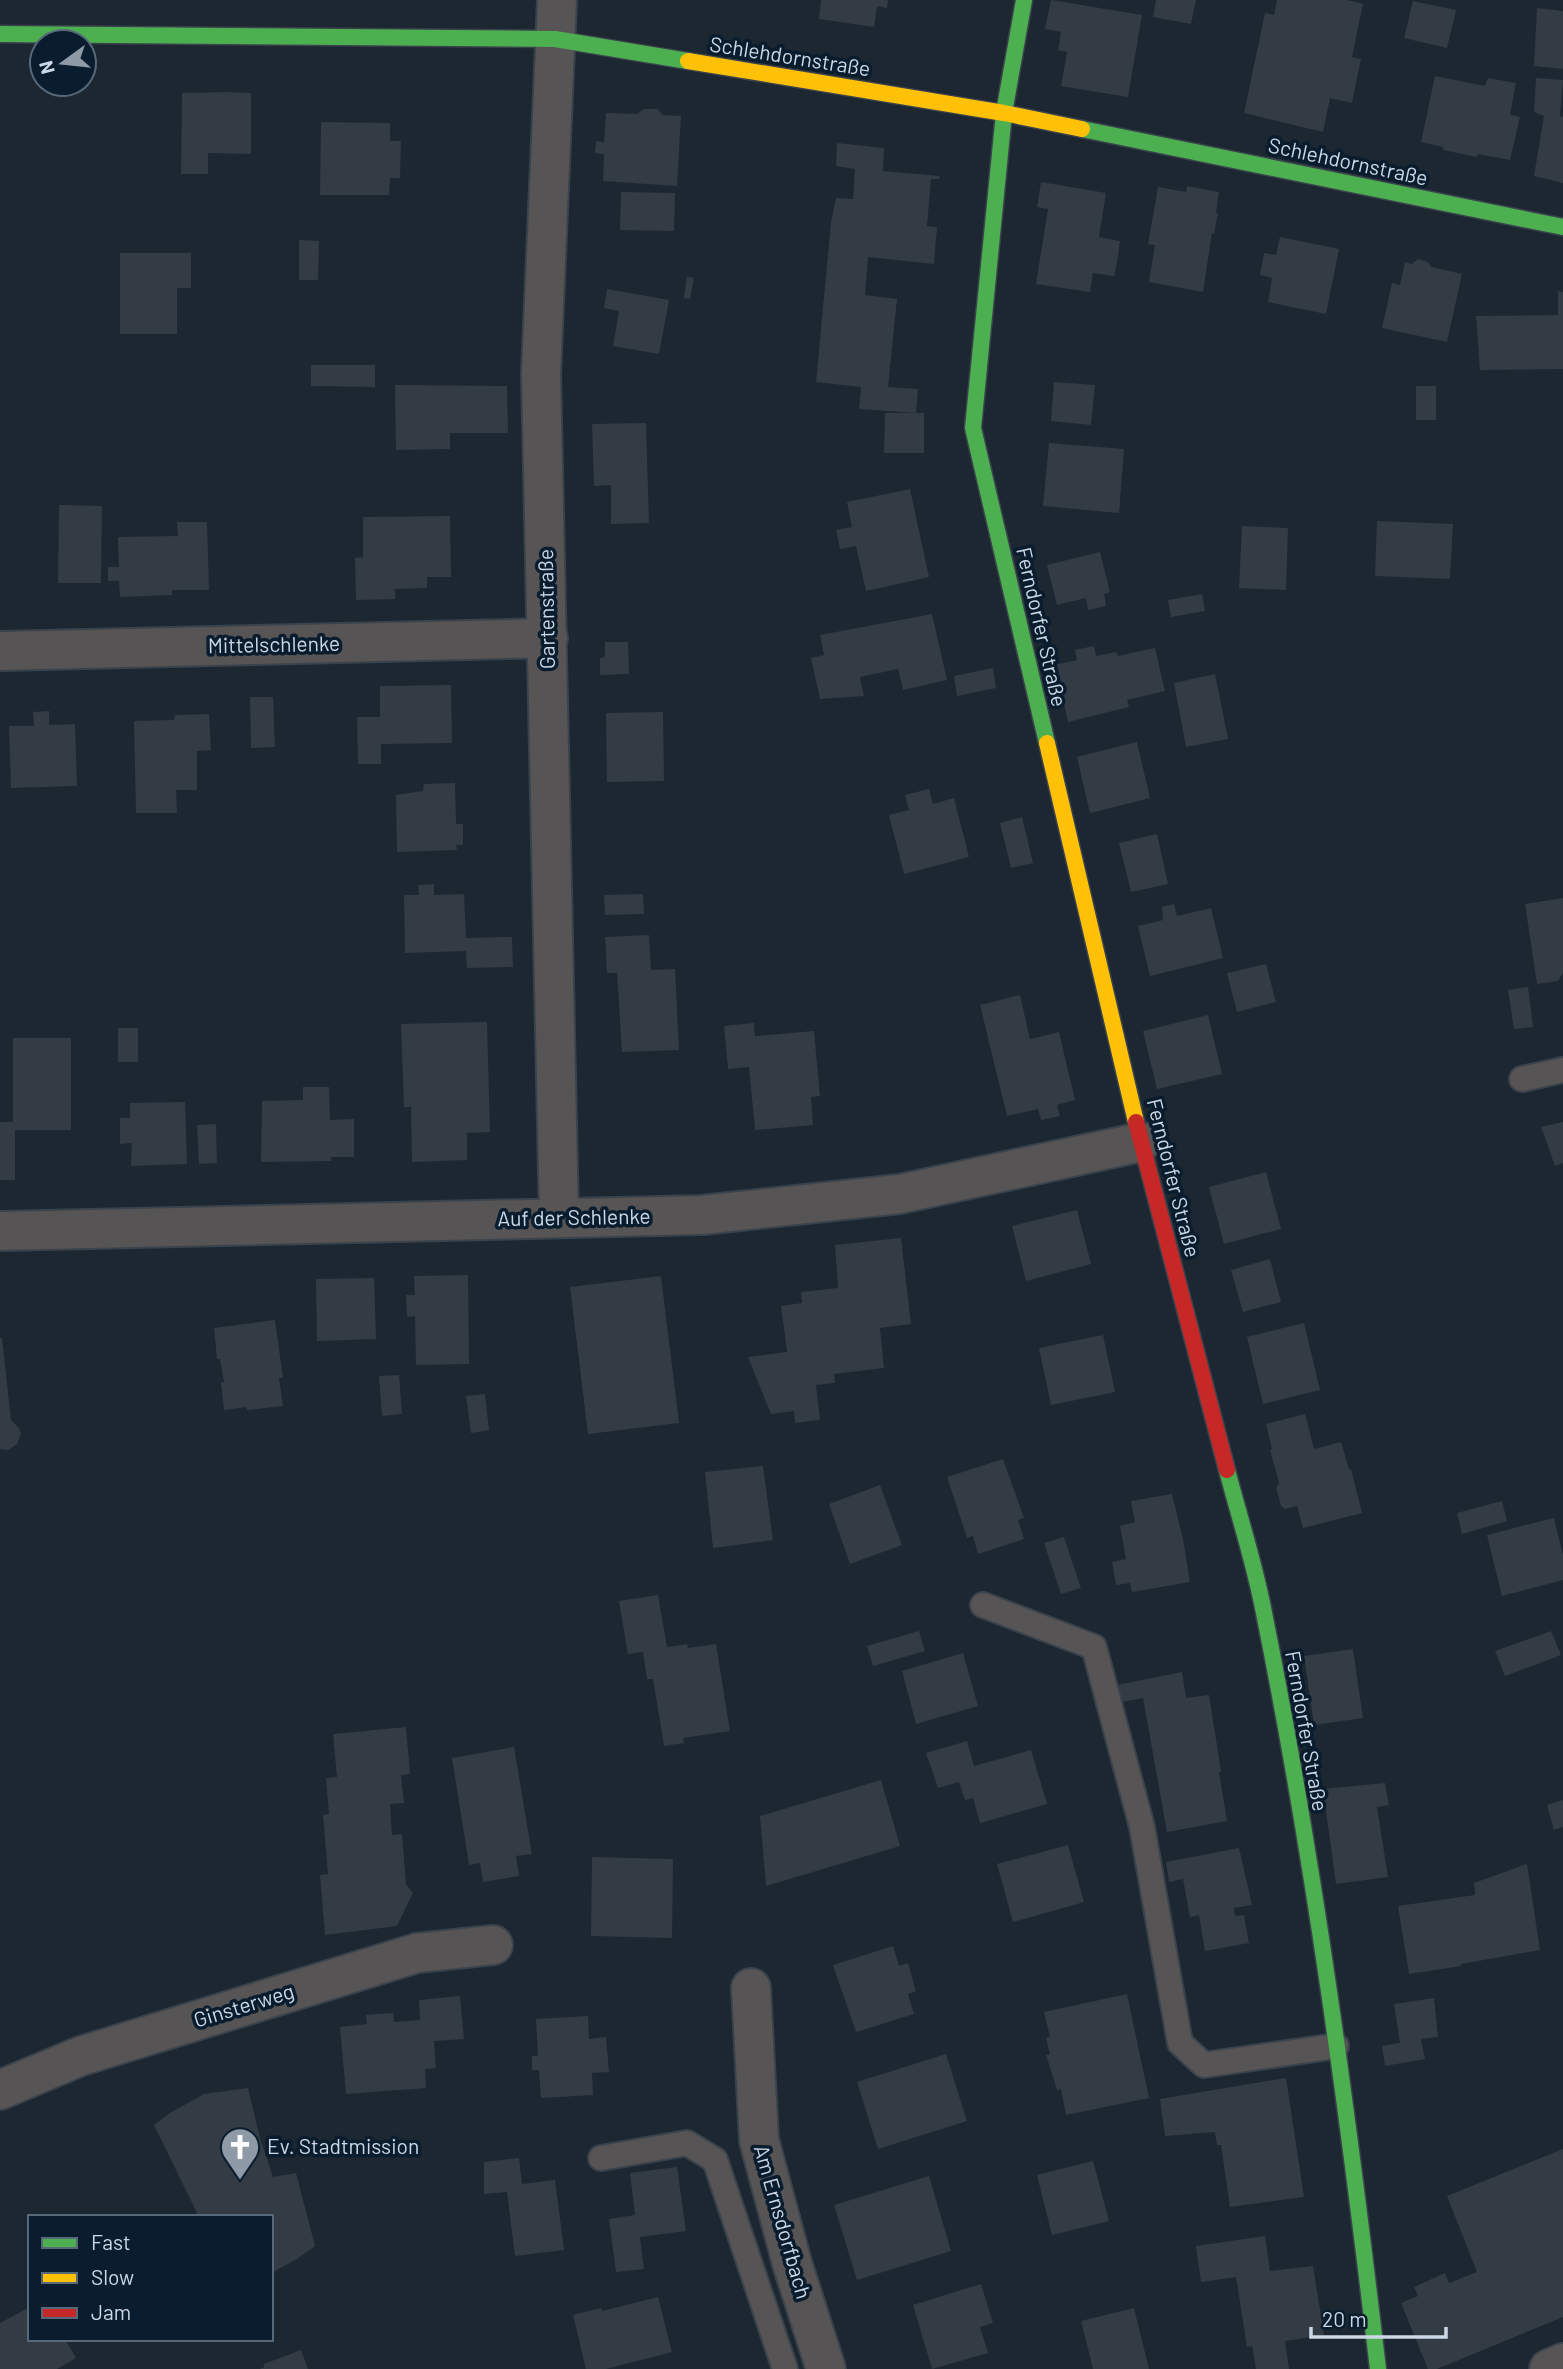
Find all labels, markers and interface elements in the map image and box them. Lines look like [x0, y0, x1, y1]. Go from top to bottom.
north arrow [28, 28, 98, 98]
street label: Schlehdornstraße [708, 30, 872, 81]
text: N [33, 58, 59, 77]
street label: Schlehdornstraße [1266, 131, 1430, 190]
street label: Ferndorfer Straße [1012, 545, 1073, 709]
street label: Gartenstraße [532, 549, 559, 669]
street label: Mittelschlenke [208, 630, 340, 657]
street label: Ferndorfer Straße [1143, 1096, 1206, 1260]
street label: Auf der Schlenke [497, 1203, 651, 1230]
street label: Ferndorfer Straße [1281, 1648, 1334, 1813]
street label: Ginsterweg [190, 1977, 297, 2032]
church icon: Ev. Stadtmission [219, 2126, 261, 2181]
place label: Ev. Stadtmission [267, 2133, 419, 2158]
street label: Am Ernsdorfbach [750, 2142, 817, 2301]
legend [28, 2215, 273, 2341]
text: Fast [91, 2229, 131, 2254]
text: Slow [91, 2264, 134, 2289]
scale bar [1311, 2296, 1446, 2340]
text: Jam [91, 2299, 131, 2324]
text: 20 m [1322, 2306, 1367, 2331]

